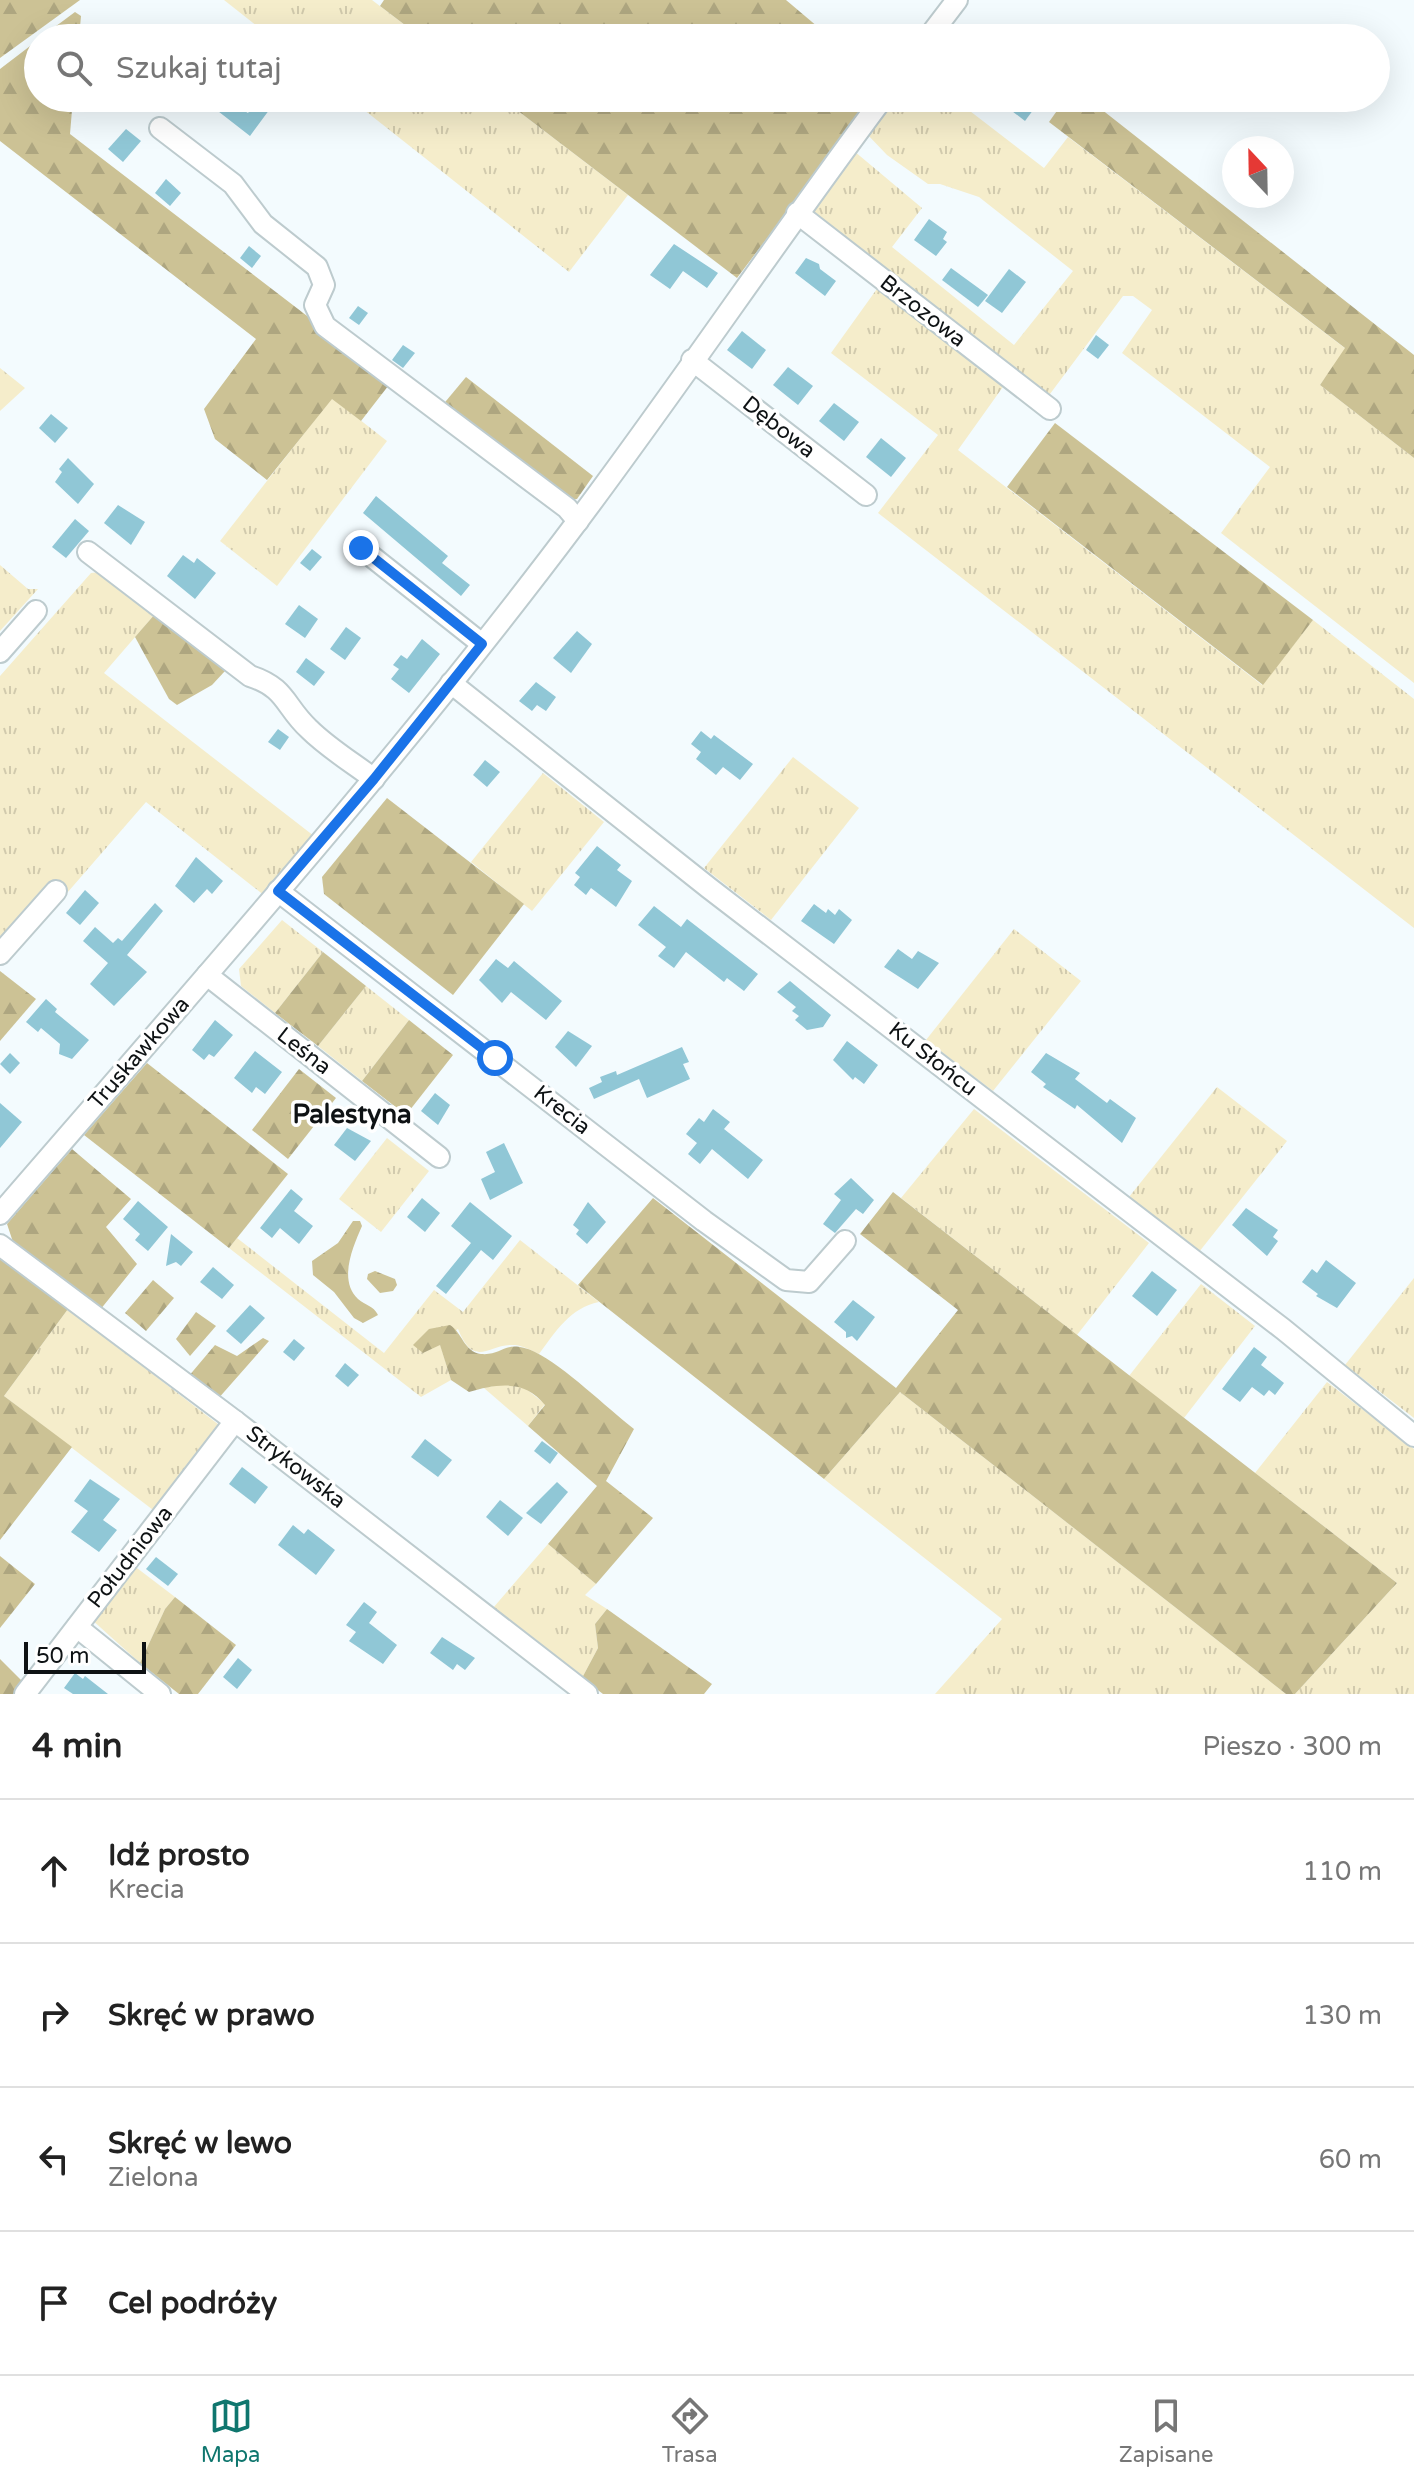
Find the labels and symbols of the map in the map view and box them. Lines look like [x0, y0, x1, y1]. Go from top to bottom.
north arrow [1222, 136, 1294, 208]
street label: Brzozowa [875, 269, 971, 353]
street label: Dębowa [737, 390, 821, 464]
route end [343, 530, 379, 566]
street label: Truskawkowa [83, 991, 195, 1115]
street label: Ku Słońcu [884, 1016, 982, 1102]
street label: Leśna [272, 1022, 336, 1080]
route start [477, 1040, 513, 1076]
street label: Krecia [528, 1080, 596, 1140]
district label: Palestyna [292, 1099, 412, 1130]
street label: Strykowska [241, 1420, 351, 1514]
street label: Południowa [82, 1501, 178, 1613]
scale bar [24, 1638, 146, 1674]

